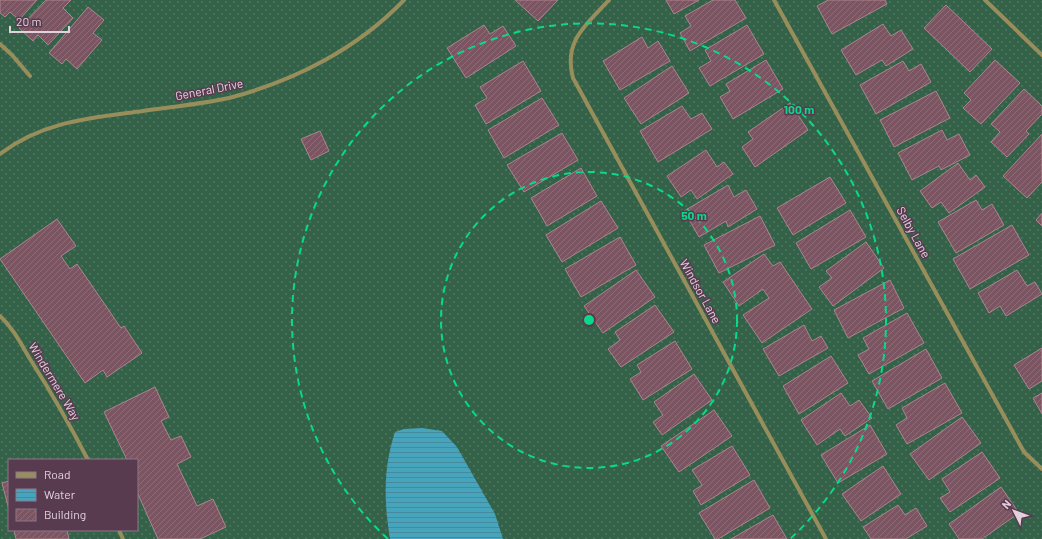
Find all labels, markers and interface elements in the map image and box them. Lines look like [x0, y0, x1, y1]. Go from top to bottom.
scale bar [10, 8, 69, 34]
text: 20 m [16, 14, 42, 28]
street label: General Drive [174, 76, 244, 102]
text: 100 m [784, 102, 814, 116]
street label: Selby Lane [894, 204, 934, 260]
text: 50 m [681, 208, 707, 222]
street label: Windsor Lane [678, 256, 724, 326]
centre of rings [582, 313, 596, 327]
street label: Windermere Way [26, 340, 84, 423]
legend [8, 459, 138, 531]
text: Road [44, 467, 71, 481]
text: Water [44, 487, 76, 501]
north arrow [994, 491, 1034, 531]
text: N [999, 497, 1013, 511]
text: Building [44, 507, 86, 521]

